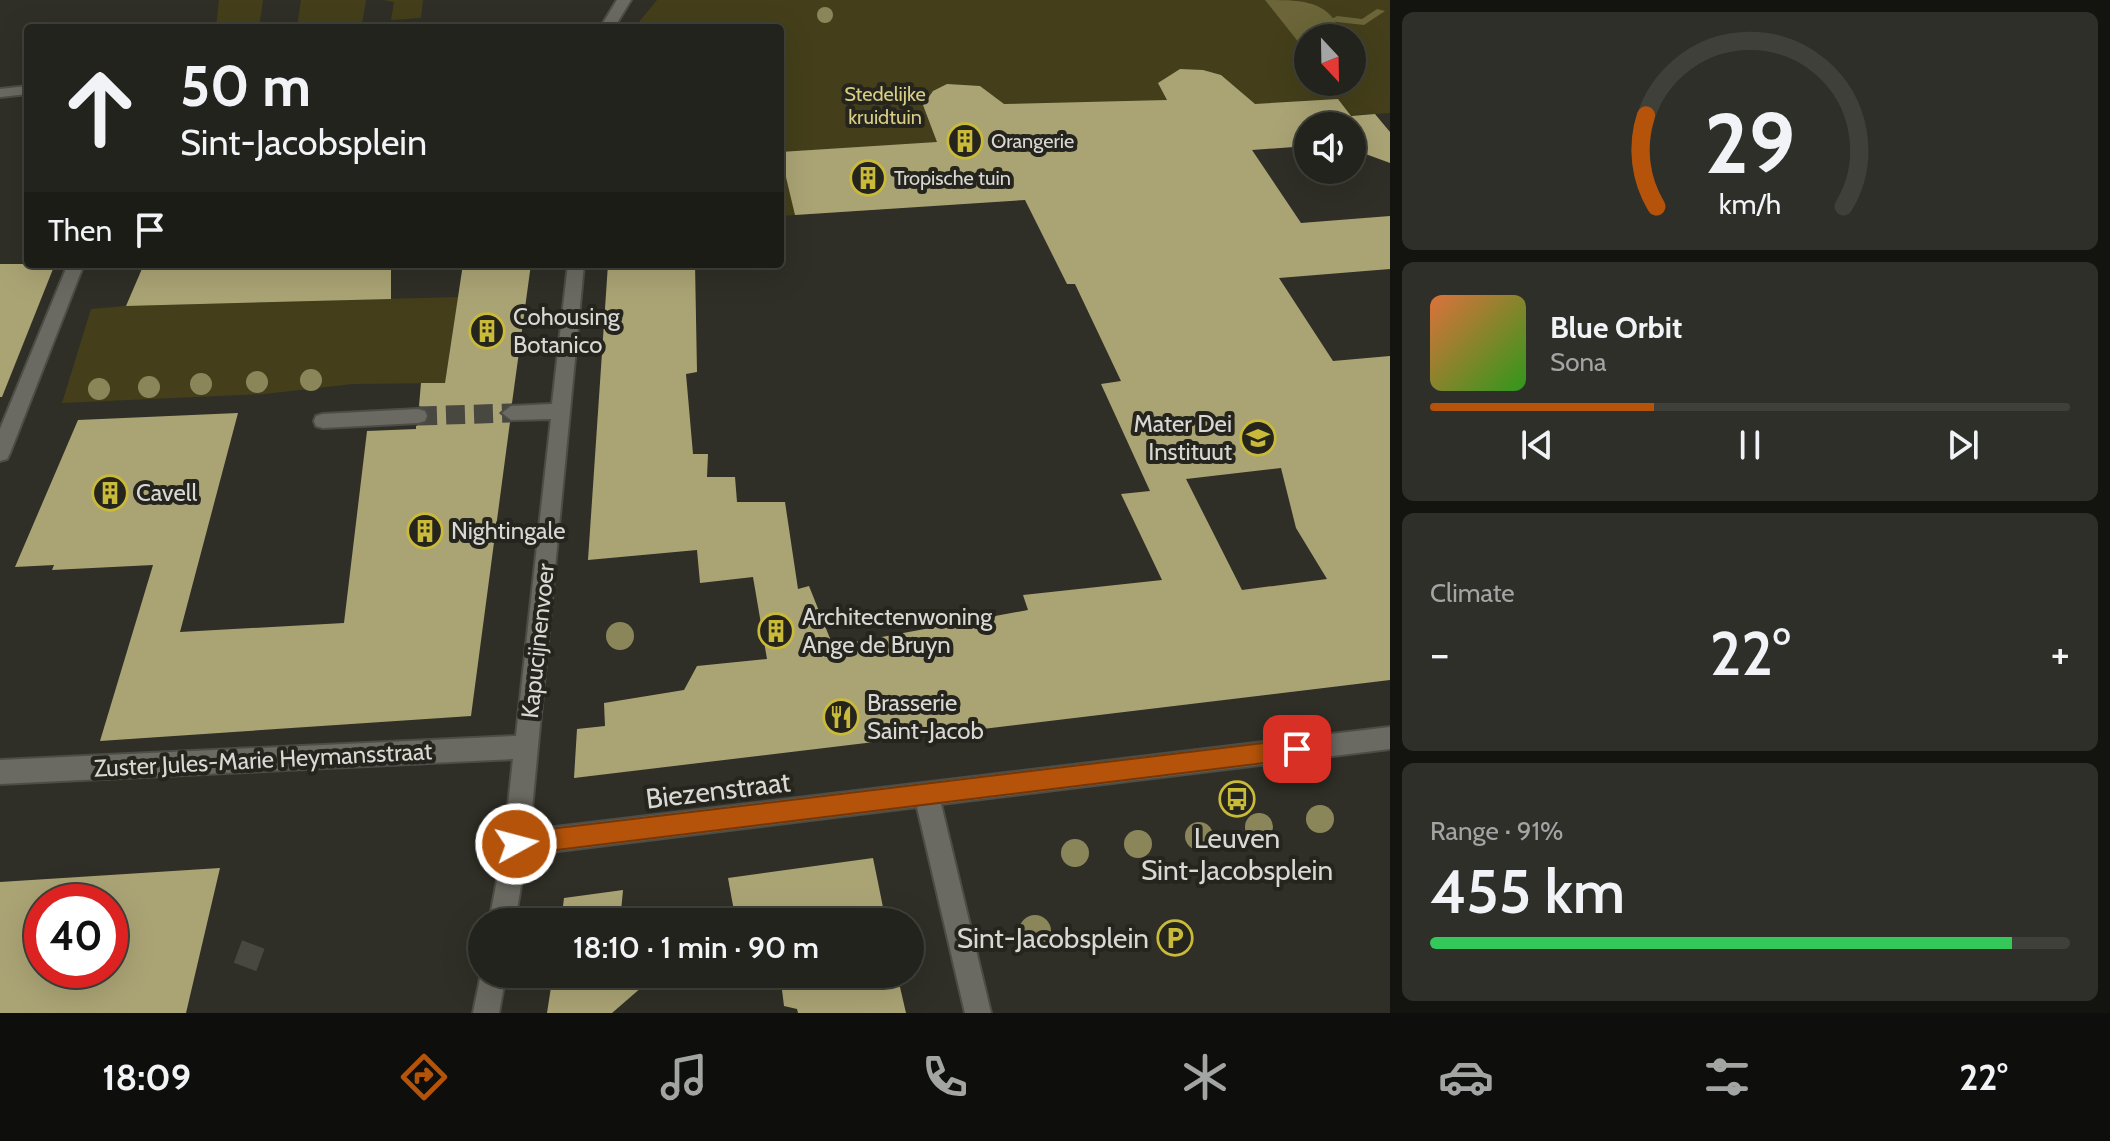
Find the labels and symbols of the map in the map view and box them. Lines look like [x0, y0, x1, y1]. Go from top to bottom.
north arrow [1294, 24, 1366, 96]
park label: Stedelijke kruidtuin [844, 82, 926, 129]
building icon: Orangerie [946, 122, 984, 160]
place label: Orangerie [991, 129, 1074, 153]
building icon: Tropische tuin [849, 159, 887, 197]
place label: Tropische tuin [894, 166, 1011, 190]
place label: Cohousing Botanico [513, 302, 621, 359]
building icon: Cohousing Botanico [468, 312, 506, 350]
place label: Mater Dei Instituut [1133, 409, 1232, 466]
school or university icon: Mater Dei Instituut [1239, 419, 1277, 457]
building icon: Cavell [91, 474, 129, 512]
place label: Cavell [136, 478, 197, 507]
building icon: Nightingale [406, 512, 444, 550]
place label: Nightingale [451, 516, 565, 545]
street label: Kapucijnenvoer [515, 562, 560, 720]
place label: Architectenwoning Ange de Bruyn [802, 602, 993, 659]
building icon: Architectenwoning Ange de Bruyn [757, 612, 795, 650]
place label: Brasserie Saint-Jacob [867, 688, 984, 745]
restaurant icon: Brasserie Saint-Jacob [822, 698, 860, 736]
pin [1263, 715, 1331, 783]
street label: Zuster Jules-Marie Heymansstraat [93, 736, 433, 783]
street label: Biezenstraat [644, 764, 792, 816]
bus stop icon: Leuven Sint-Jacobsplein [1218, 780, 1256, 818]
position arrow [474, 802, 558, 886]
place label: Leuven Sint-Jacobsplein [1141, 821, 1333, 887]
speed limit sign: 40 [24, 884, 128, 988]
parking icon: Sint-Jacobsplein [1156, 919, 1194, 957]
place label: Sint-Jacobsplein [957, 921, 1149, 955]

